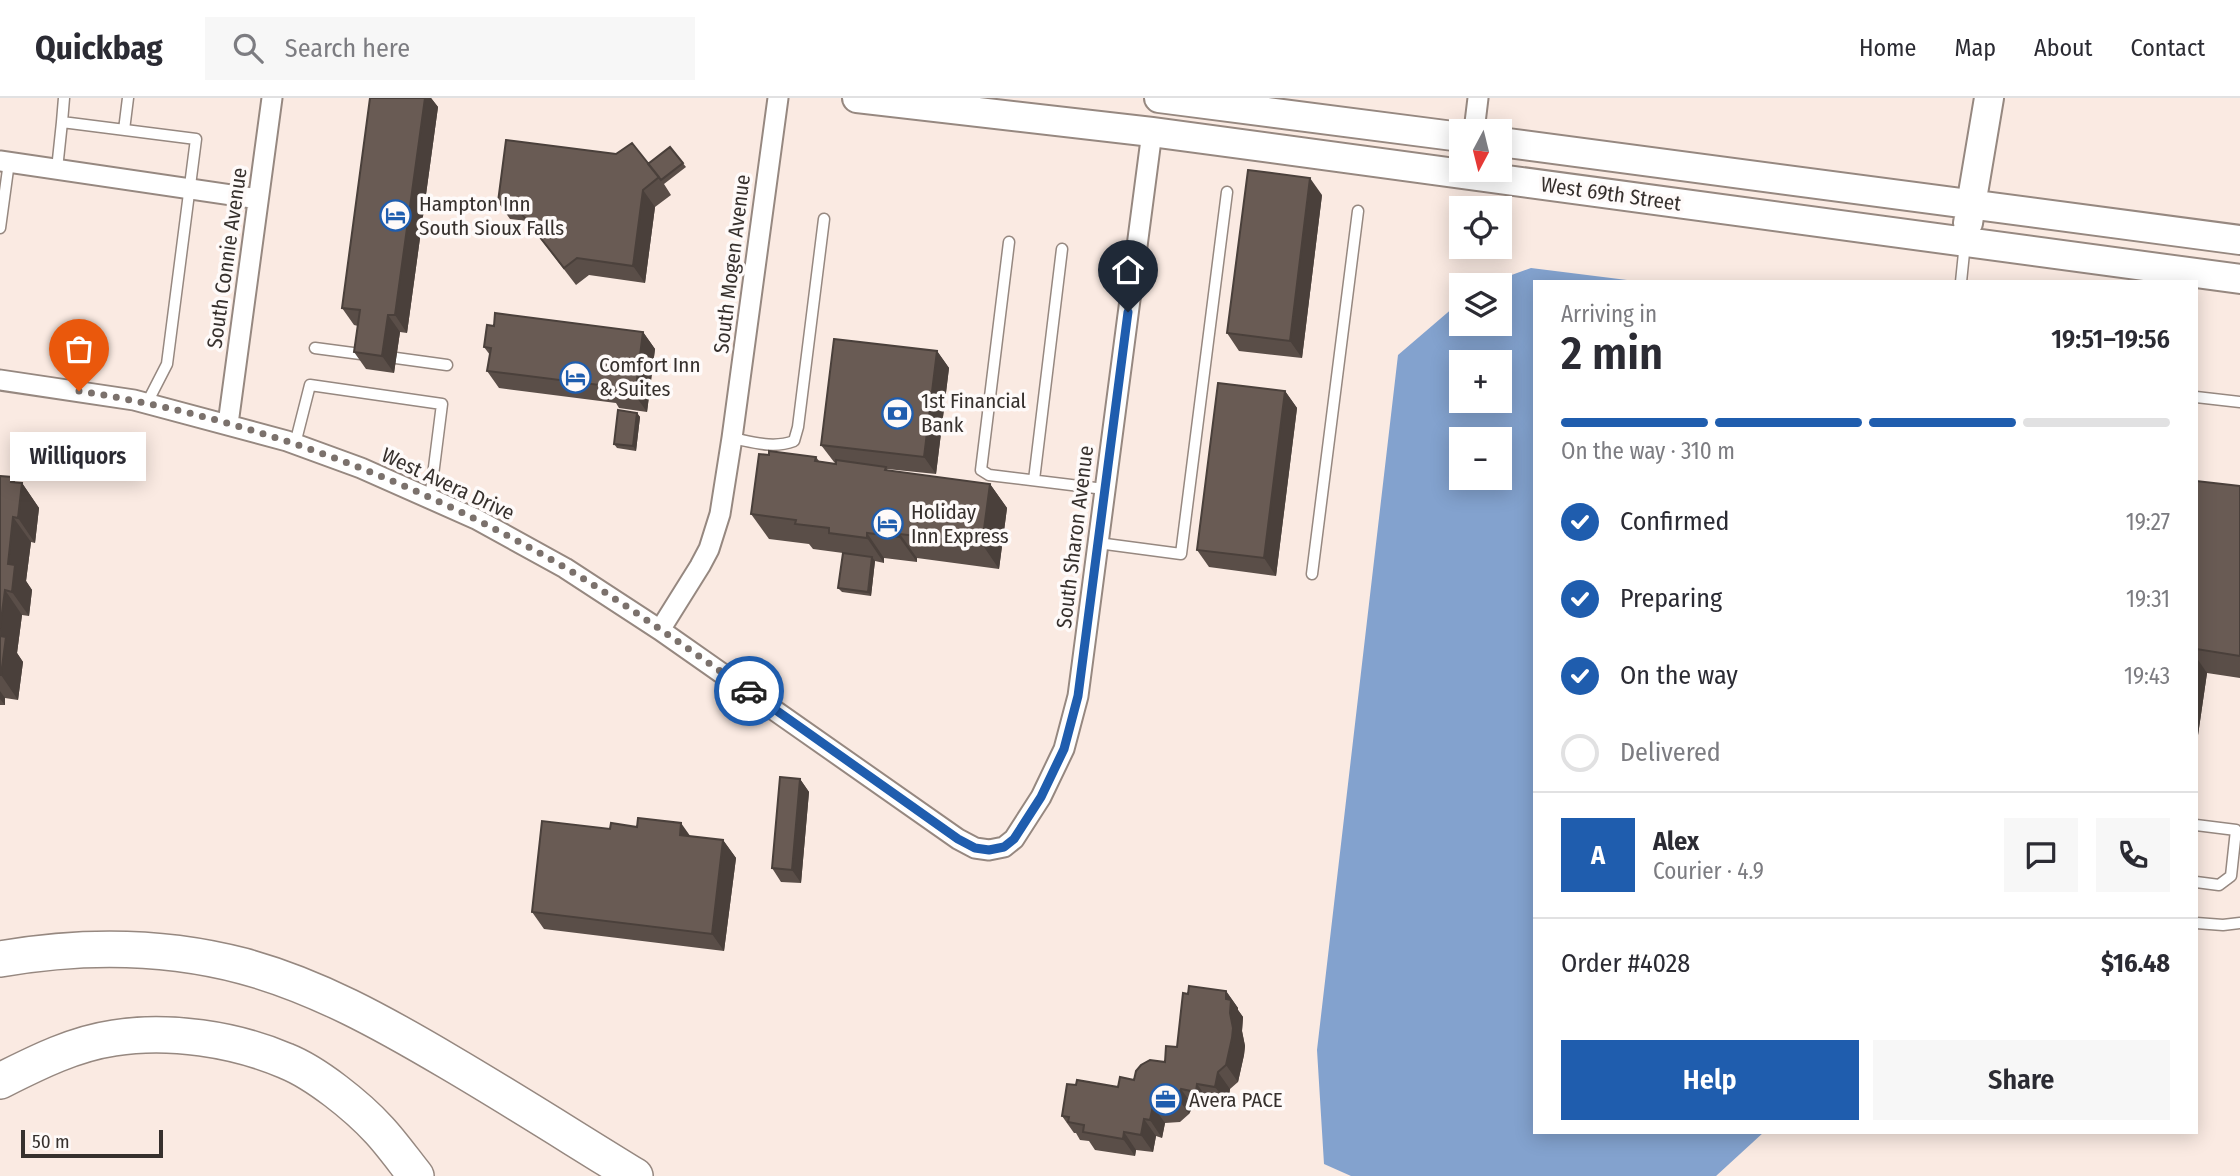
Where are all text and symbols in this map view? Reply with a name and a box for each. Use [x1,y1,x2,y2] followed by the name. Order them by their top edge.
[205,17,695,80] search box
[35,28,163,68] text: Quickbag
[229,29,267,67] icon: search
[285,33,410,64] text: Search here
[1859,34,1916,62] text: Home
[1954,34,1996,62] text: Map
[2034,34,2092,62] text: About
[2130,34,2205,62] text: Contact
[1449,119,1512,182] north arrow
[1449,119,1512,490] map controls
[201,166,253,350] street label: South Connie Avenue
[1539,171,1683,217] street label: West 69th Street
[708,173,756,355] street label: South Mogen Avenue
[419,191,564,241] place label: Hampton Inn South Sioux Falls
[1449,196,1512,259] button: locate
[379,199,413,233] hotel icon: Hampton Inn South Sioux Falls
[1098,240,1158,312] pin
[1109,251,1147,289] icon: home
[1449,273,1512,336] button: layers
[1561,300,1657,328] text: Arriving in
[49,319,109,391] pin
[2051,324,2170,355] text: 19:51–19:56
[1561,326,1663,381] text: 2 min
[60,330,98,368] icon: bag
[1449,350,1512,413] button: +
[599,352,700,402] place label: Comfort Inn & Suites
[559,360,593,394] hotel icon: Comfort Inn & Suites
[921,388,1027,438] place label: 1st Financial Bank
[881,396,915,430] bank icon: 1st Financial Bank
[1449,427,1512,490] button: −
[11,433,147,482] callout: Williquors
[1561,437,1735,465] text: On the way · 310 m
[30,442,126,470] text: Williquors
[377,442,519,526] street label: West Avera Drive
[1051,444,1099,630] street label: South Sharon Avenue
[911,499,1009,549] place label: Holiday Inn Express
[1561,503,1599,541] icon: check
[1620,506,1730,537] text: Confirmed
[871,507,905,541] hotel icon: Holiday Inn Express
[2126,508,2170,536] text: 19:27
[1561,580,1599,618] icon: check
[1620,583,1722,614] text: Preparing
[2126,585,2170,613] text: 19:31
[714,656,784,726] courier
[1561,657,1599,695] icon: check
[1620,660,1738,691] text: On the way
[2124,662,2170,690] text: 19:43
[730,672,768,710] icon: car
[1620,737,1721,768] text: Delivered
[2004,818,2078,892] button: chat
[2096,818,2170,892] button: phone
[1653,826,1699,857] text: Alex
[1591,840,1605,871] text: A
[1653,857,1764,885] text: Courier · 4.9
[1561,948,1690,979] text: Order #4028
[2101,948,2170,979] text: $16.48
[1561,1040,1859,1120] button: Help
[1873,1040,2170,1120] button: Share
[1149,1083,1183,1117] office icon: Avera PACE
[1189,1087,1283,1113] place label: Avera PACE
[21,1127,163,1159] scale bar
[32,1130,70,1153] text: 50 m

